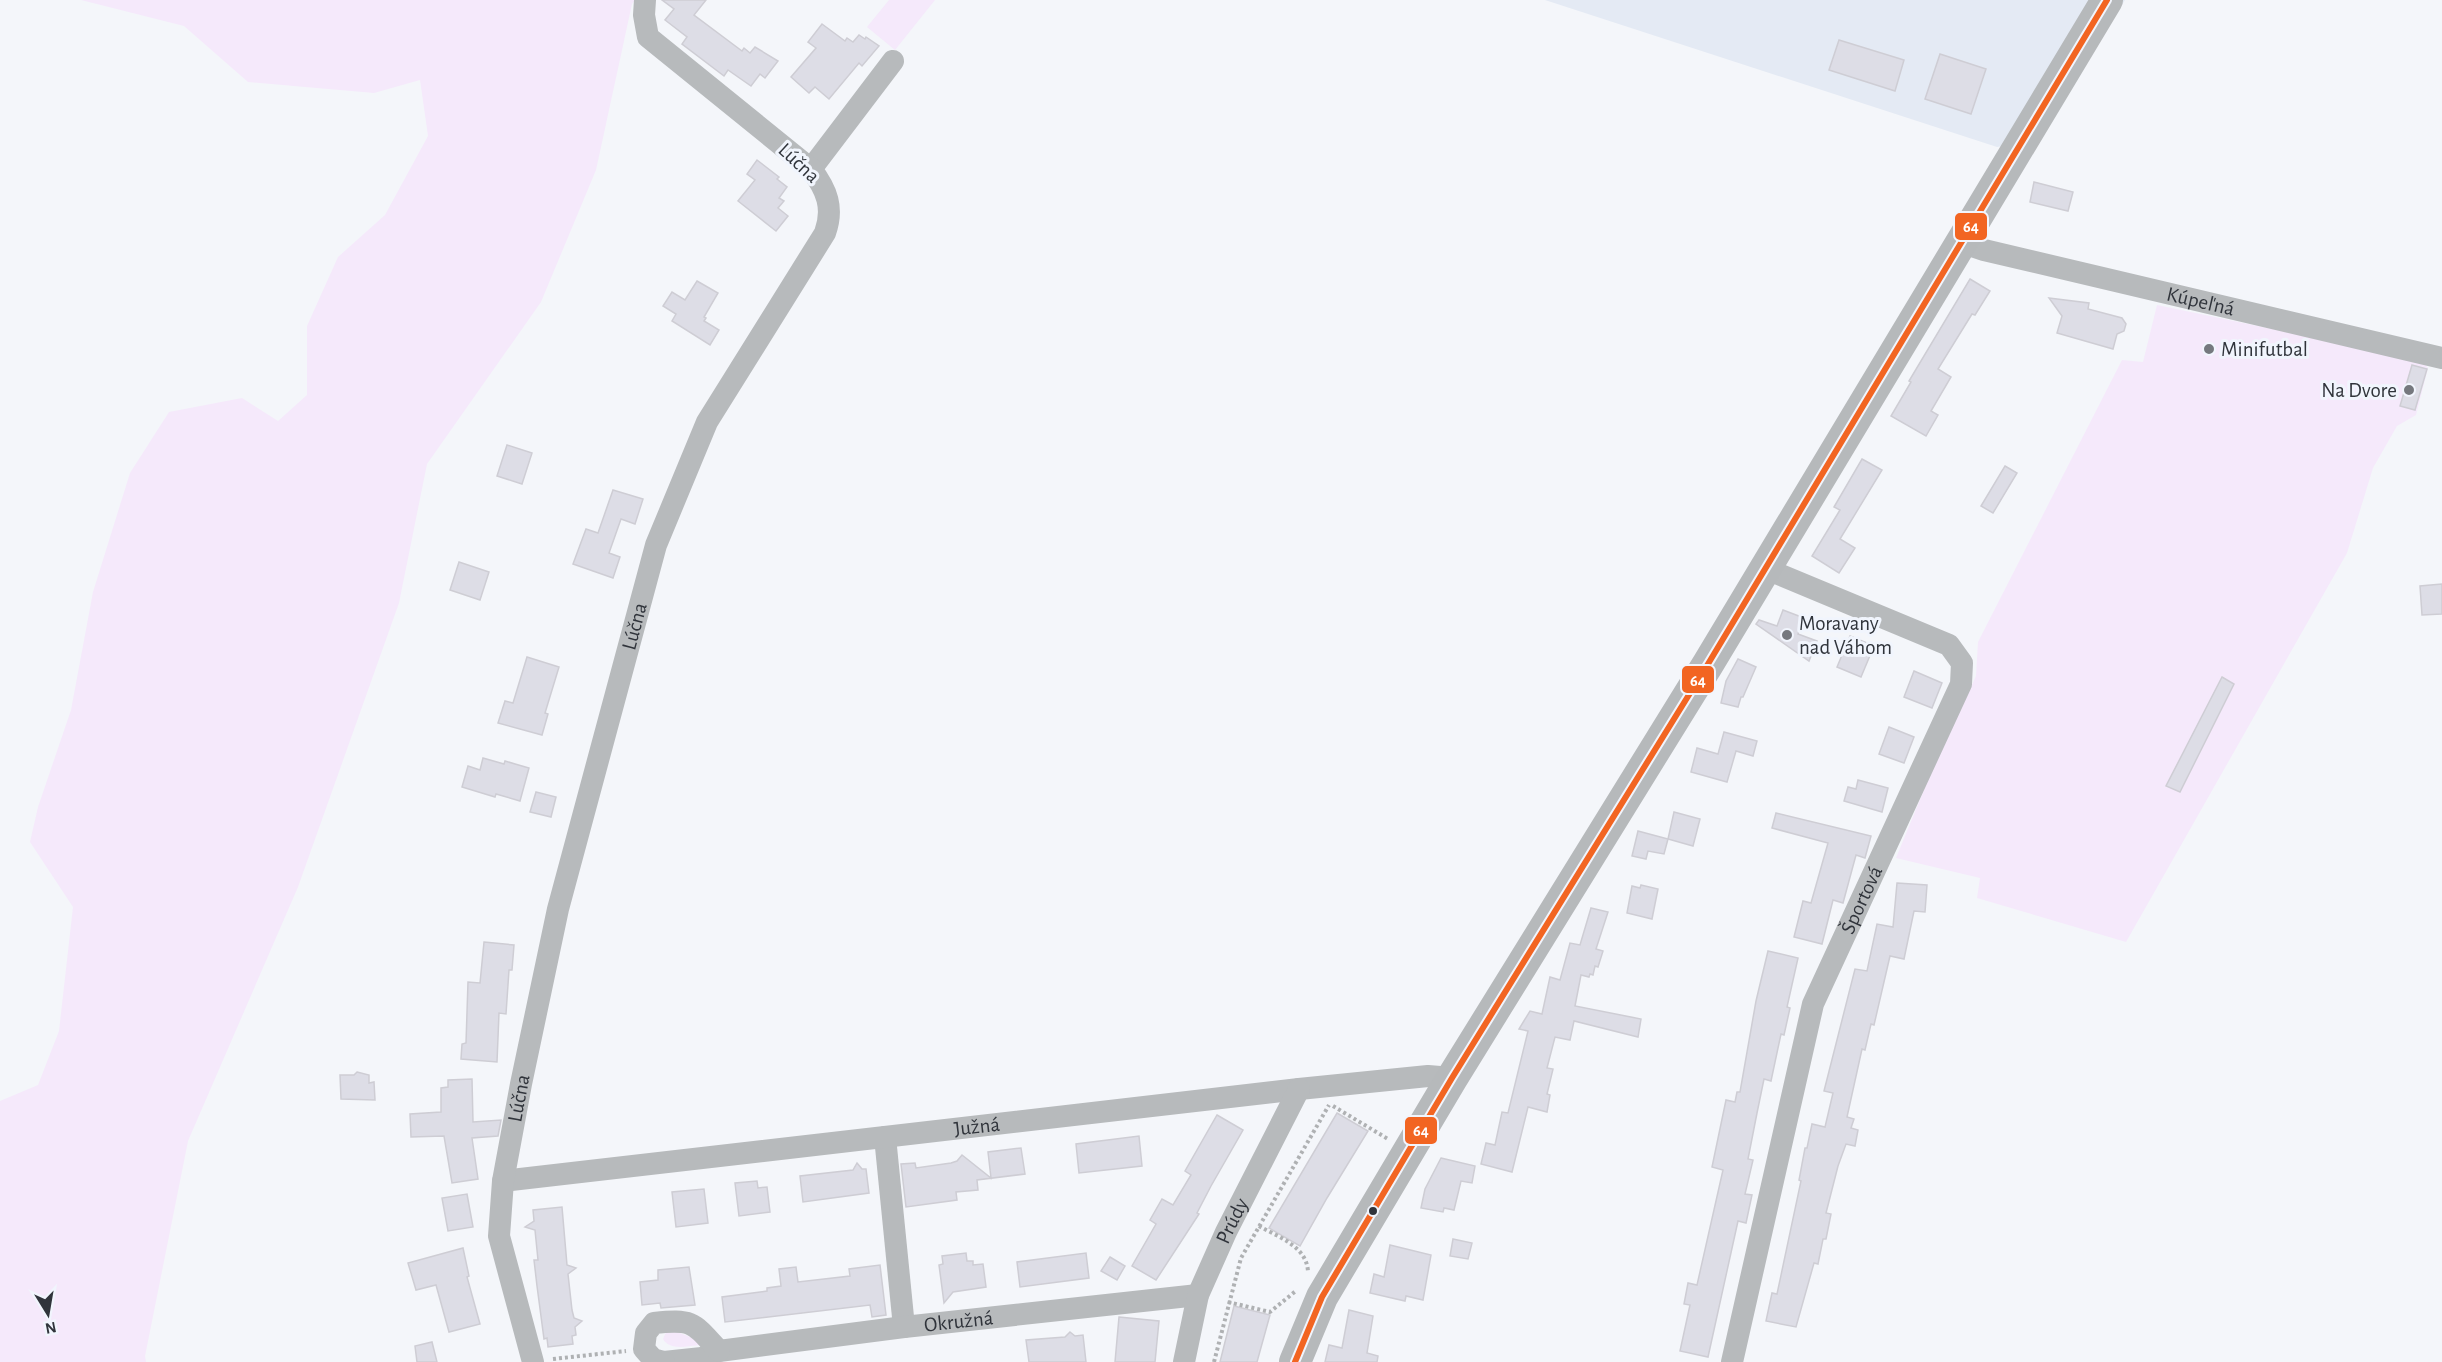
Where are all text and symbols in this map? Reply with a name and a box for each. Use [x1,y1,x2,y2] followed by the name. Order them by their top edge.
[774,139,824,187] street label: Lúčna
[1954,212,1988,241] line badge: 64
[1963,219,1979,235] text: 64
[2165,283,2237,319] street label: Kúpeľná
[2221,339,2308,360] place label: Minifutbal
[2202,342,2216,356] marker: Minifutbal
[2321,380,2397,401] place label: Na Dvore
[2402,383,2416,397] marker: Na Dvore
[618,600,651,652] street label: Lúčna
[1799,613,1892,658] place label: Moravany nad Váhom
[1780,628,1794,642] marker: Moravany nad Váhom
[1681,665,1715,694] line badge: 64
[1690,673,1706,689] text: 64
[1835,862,1886,937] street label: Športová
[504,1072,533,1124] street label: Lúčna
[953,1113,1001,1139] street label: Južná
[1404,1116,1438,1145] line badge: 64
[1413,1123,1429,1139] text: 64
[1212,1195,1252,1247] street label: Prúdy
[1367,1205,1379,1217] unlabelled marker
[18,1284,78,1344] north arrow
[923,1307,995,1335] street label: Okružná
[44,1319,58,1337] text: N

